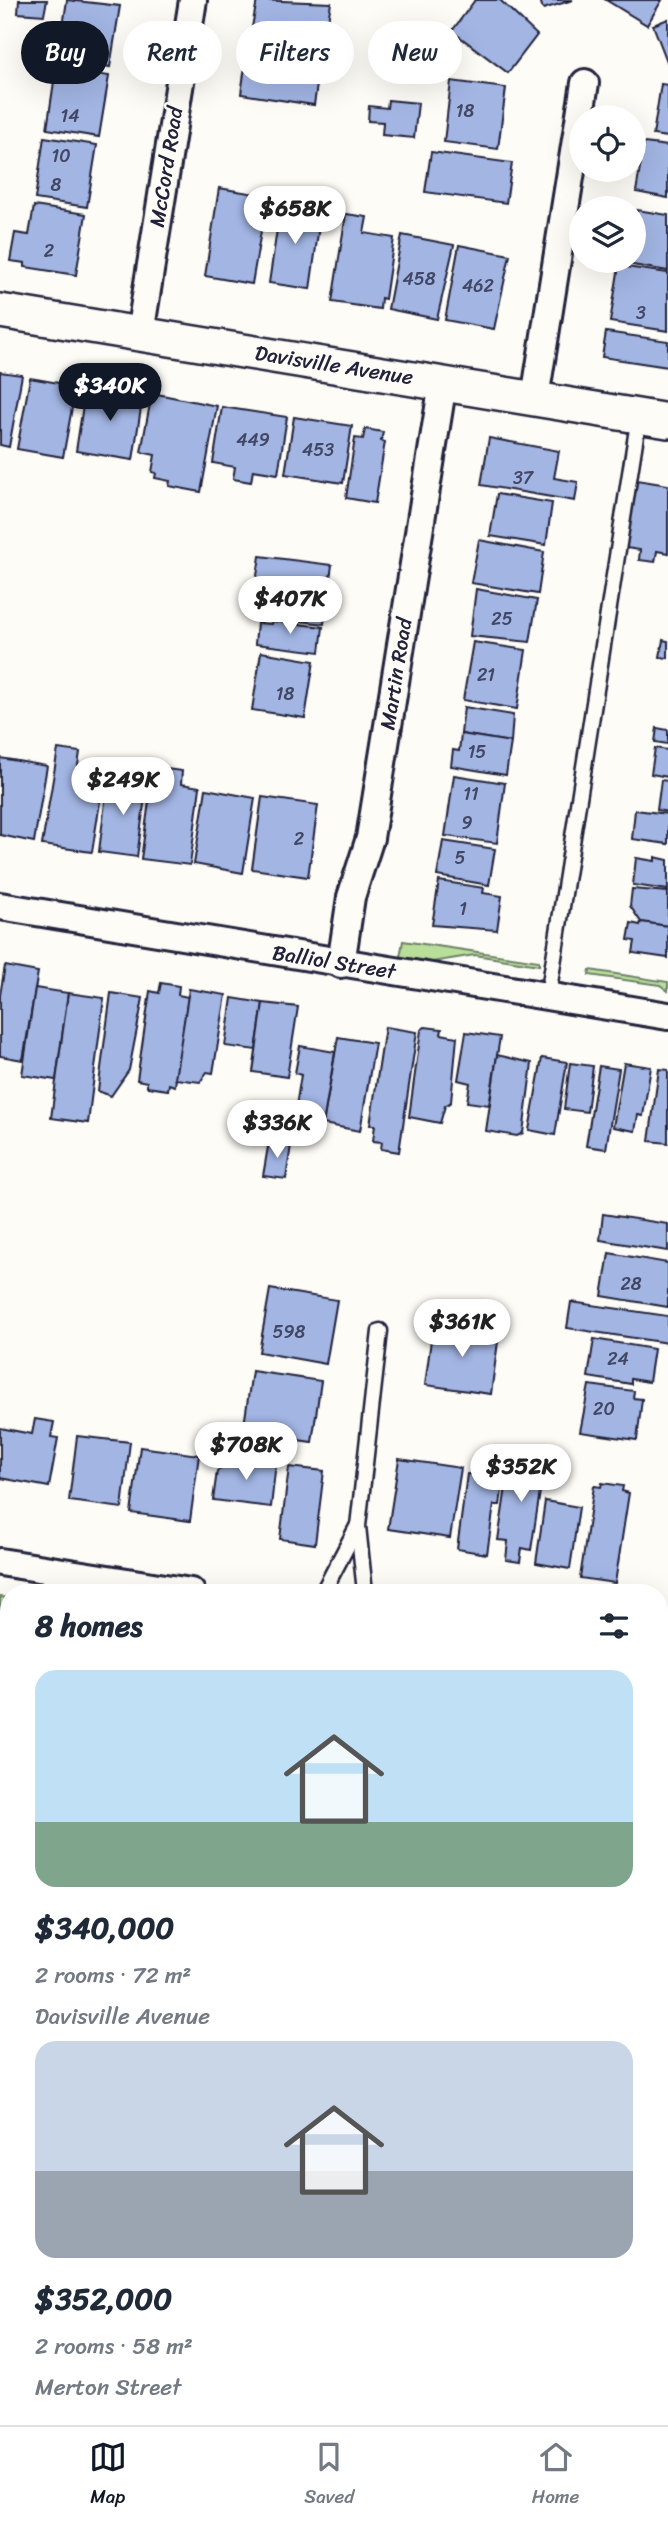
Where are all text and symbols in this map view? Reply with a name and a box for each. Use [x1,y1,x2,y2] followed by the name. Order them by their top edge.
[21,21,109,84] chip: Buy
[123,21,222,84] chip: Rent
[236,21,354,84] chip: Filters
[368,21,462,84] chip: New
[456,95,474,127] house number: 18
[61,100,79,132] house number: 14
[138,102,195,230] street label: McCord Road
[569,105,646,273] map controls
[569,105,646,182] button: locate
[51,140,71,172] house number: 10
[51,169,62,201] house number: 8
[246,187,344,246] pin: $658K
[260,188,330,229] text: $658K
[569,196,646,273] button: layers
[44,235,54,267] house number: 2
[402,263,436,295] house number: 458
[462,270,494,302] house number: 462
[636,297,646,329] house number: 3
[252,334,416,396] street label: Davisville Avenue
[61,364,159,423] pin: $340K
[74,365,146,406] text: $340K
[236,424,270,456] house number: 449
[302,434,334,466] house number: 453
[513,462,535,494] house number: 37
[241,576,339,636] pin: $407K
[254,578,326,619] text: $407K
[491,603,513,635] house number: 25
[368,613,424,733] street label: Martin Road
[477,659,495,691] house number: 21
[276,678,294,710] house number: 18
[468,736,486,768] house number: 15
[74,758,172,817] pin: $249K
[87,759,159,800] text: $249K
[463,778,479,810] house number: 11
[461,807,473,839] house number: 9
[294,823,304,855] house number: 2
[455,842,466,874] house number: 5
[459,893,467,925] house number: 1
[270,934,400,991] street label: Balliol Street
[228,1100,326,1160] pin: $336K
[243,1102,311,1143] text: $336K
[620,1268,642,1300] house number: 28
[413,1300,511,1359] pin: $361K
[429,1301,495,1342] text: $361K
[273,1316,306,1348] house number: 598
[607,1343,629,1375] house number: 24
[593,1393,615,1425] house number: 20
[197,1422,295,1482] pin: $708K
[210,1424,282,1465] text: $708K
[472,1444,570,1504] pin: $352K
[486,1446,556,1487] text: $352K
[35,1599,143,1653] text: 8 homes
[595,1607,633,1645] icon: filters
[271,1716,397,1842] icon: home
[35,1901,174,1955] text: $340,000
[35,1955,191,1996] text: 2 rooms · 72 m²
[35,1996,210,2037] text: Davisville Avenue
[271,2087,397,2213] icon: home
[35,2272,172,2326] text: $352,000
[35,2326,193,2367] text: 2 rooms · 58 m²
[35,2367,181,2408] text: Merton Street
[89,2438,127,2513] tab: Map
[304,2438,354,2513] tab: Saved
[532,2438,579,2513] tab: Home

